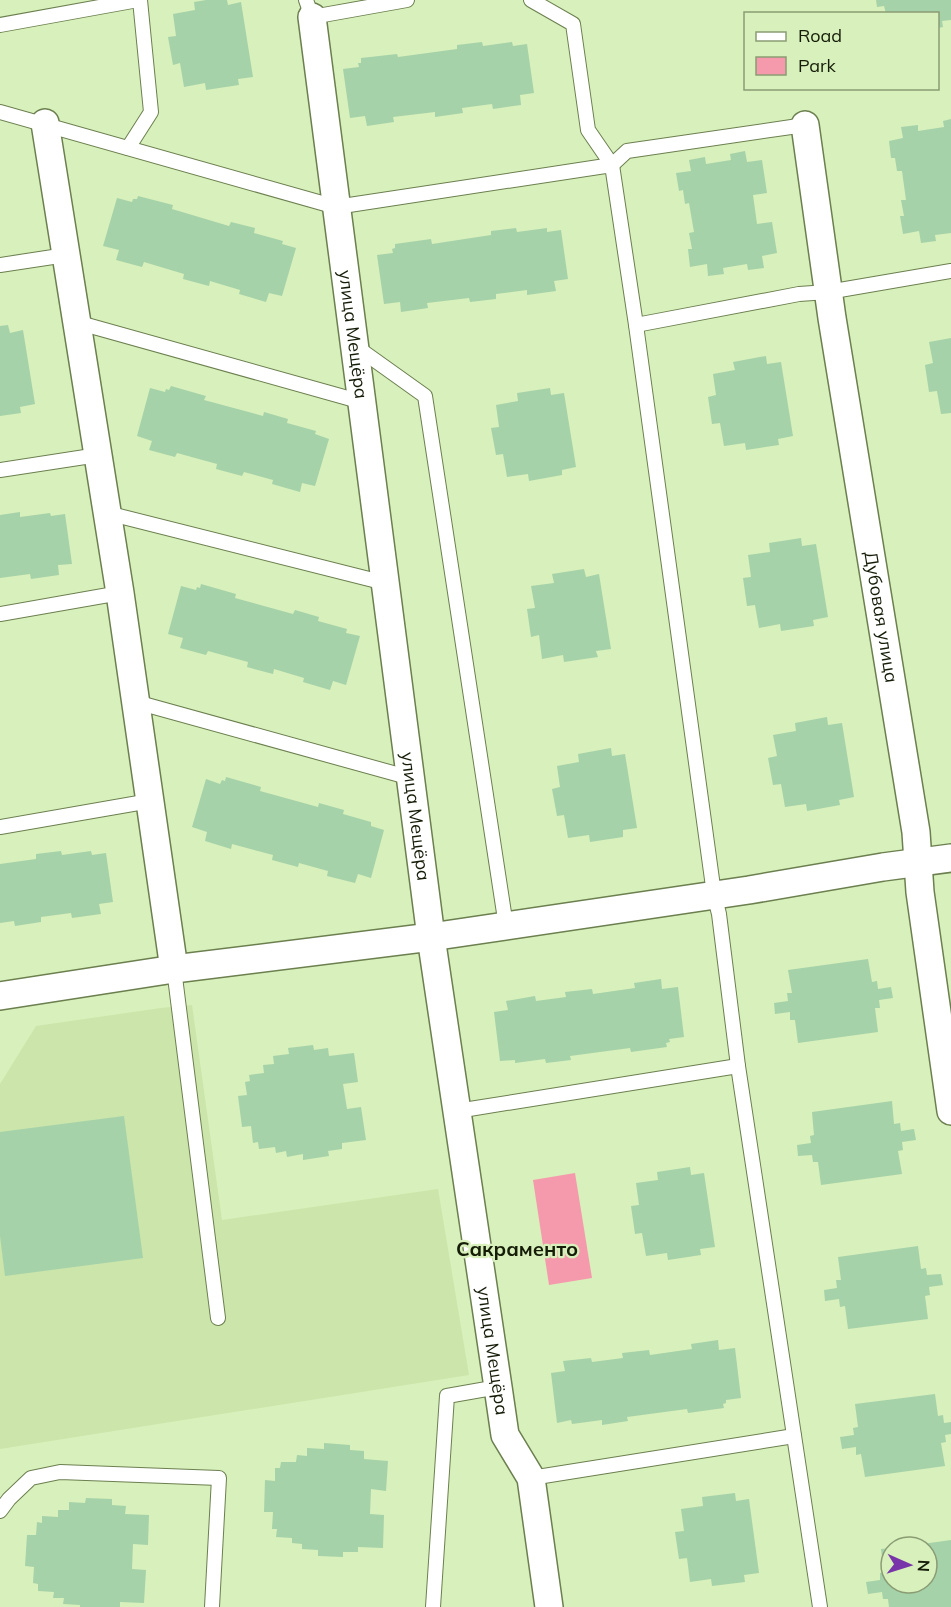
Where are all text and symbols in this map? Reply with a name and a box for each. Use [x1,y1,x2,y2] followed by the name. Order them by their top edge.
[744,12,939,90] legend
[798,24,842,47] text: Road
[798,54,837,77] text: Park
[334,268,373,400] street label: улица Мещёра
[859,550,903,685] street label: Дубовая улица
[396,750,436,882] street label: улица Мещёра
[456,1236,578,1261] district label: Сакраменто
[472,1285,514,1417] street label: улица Мещёра
[879,1535,939,1595] north arrow
[914,1559,934,1572] text: N

